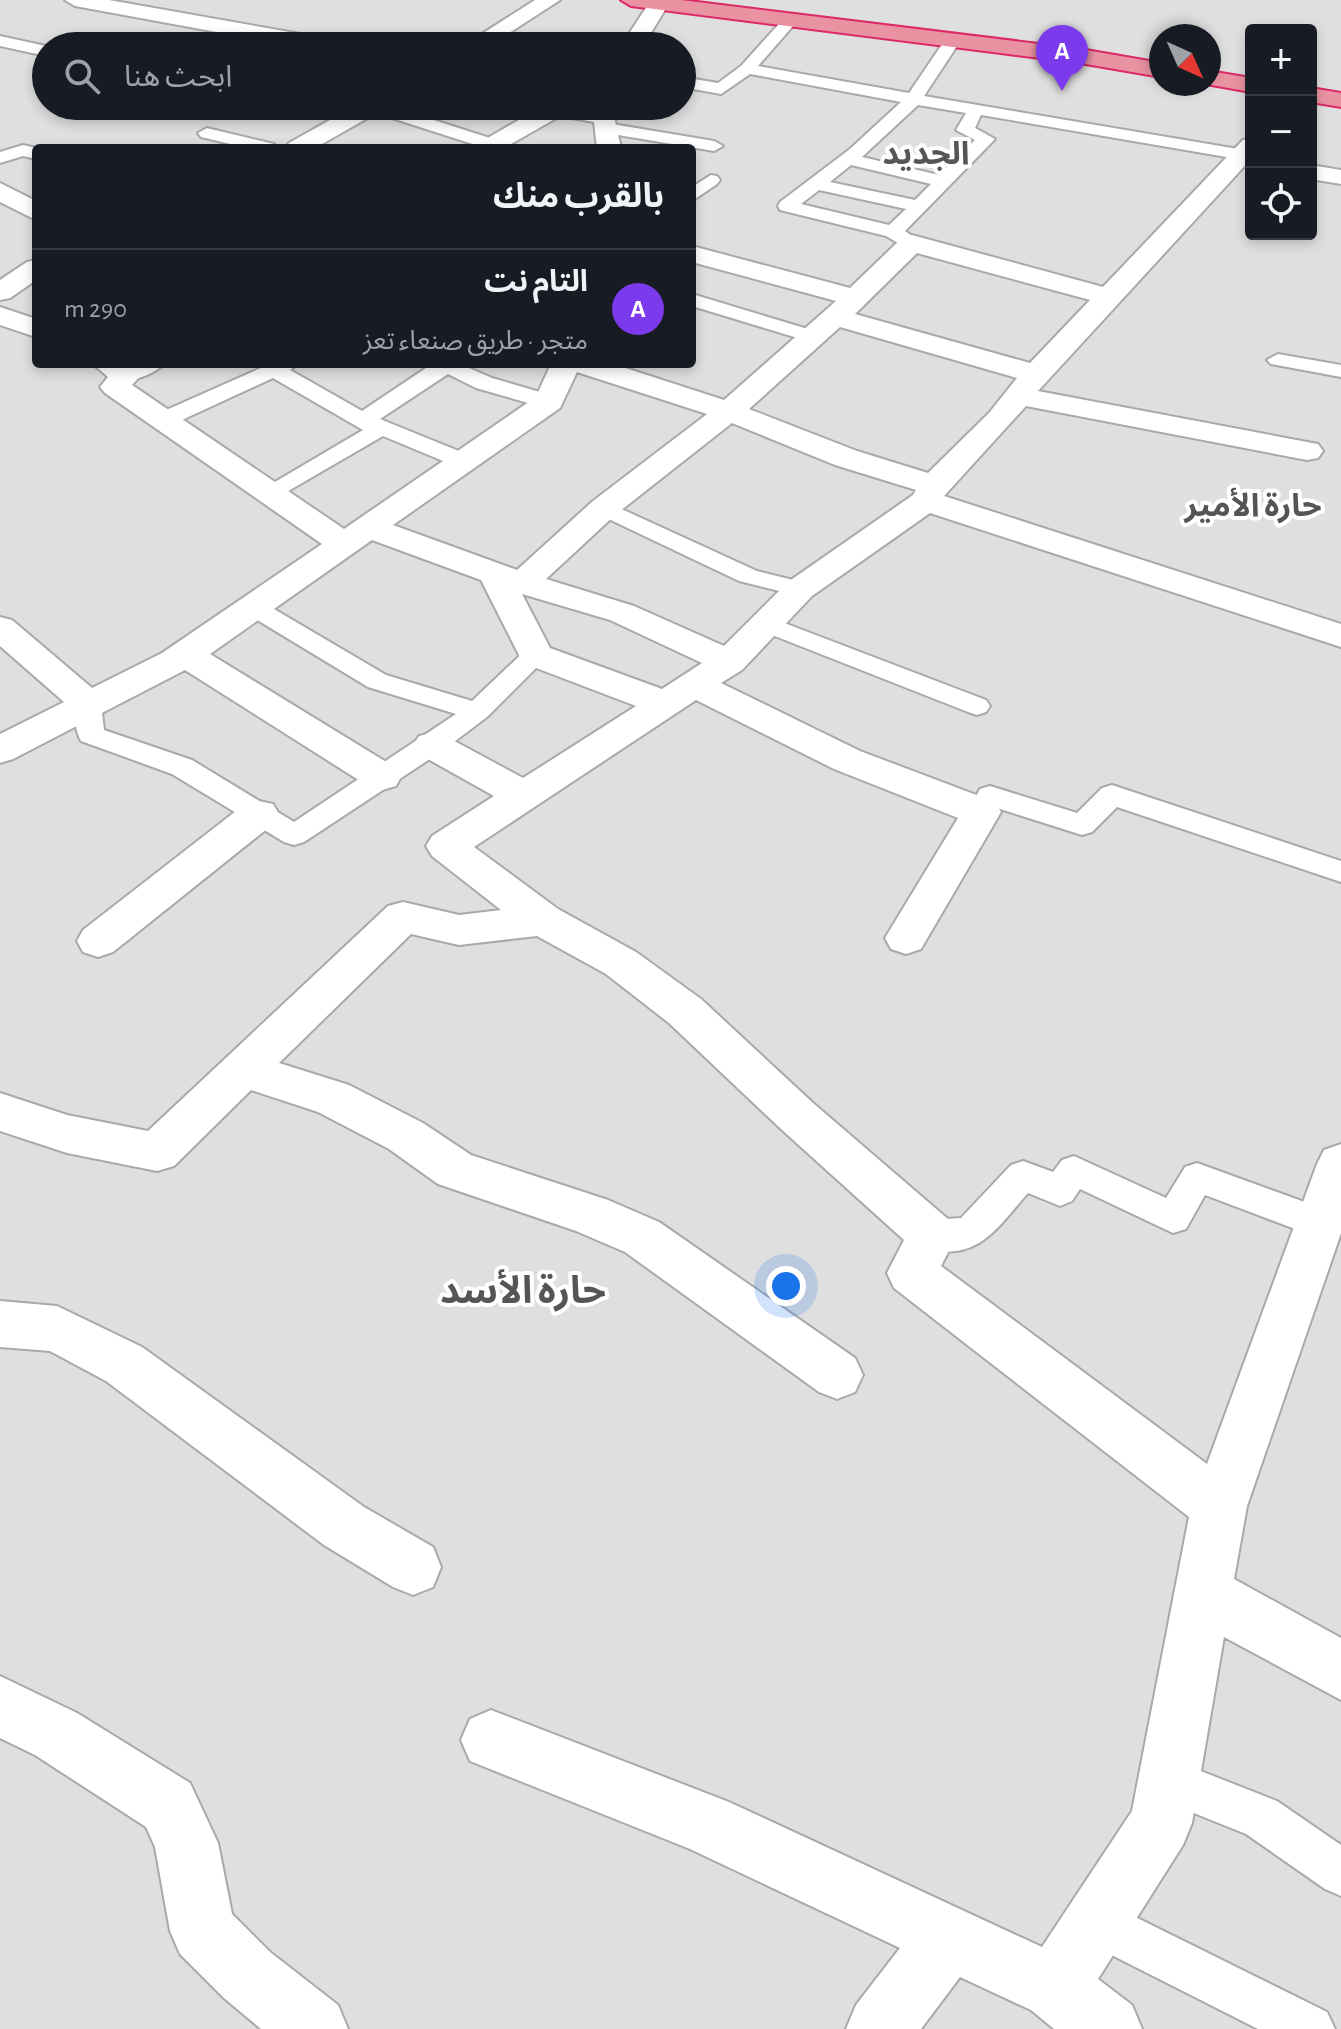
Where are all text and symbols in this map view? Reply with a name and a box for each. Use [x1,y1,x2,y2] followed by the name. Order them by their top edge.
[1149,24,1221,96] north arrow
[1245,24,1317,240] map controls
[1245,24,1317,96] button: +
[1036,25,1088,91] pin: A
[32,32,696,120] search box
[60,54,104,98] icon: search
[124,62,232,92] text: ابحث هنا
[1245,96,1317,168] button: −
[882,138,970,171] district label: الجديد
[1245,168,1317,240] button: locate
[493,180,664,214] text: بالقرب منك
[484,267,588,297] text: التام نت
[64,296,127,322] text: 290 m
[630,296,646,322] text: A
[363,328,588,354] text: متجر · طريق صنعاء تعز
[1182,487,1322,524] district label: حارة الأمير
[766,1266,806,1306] your location
[440,1269,606,1312] district label: حارة الأسد

